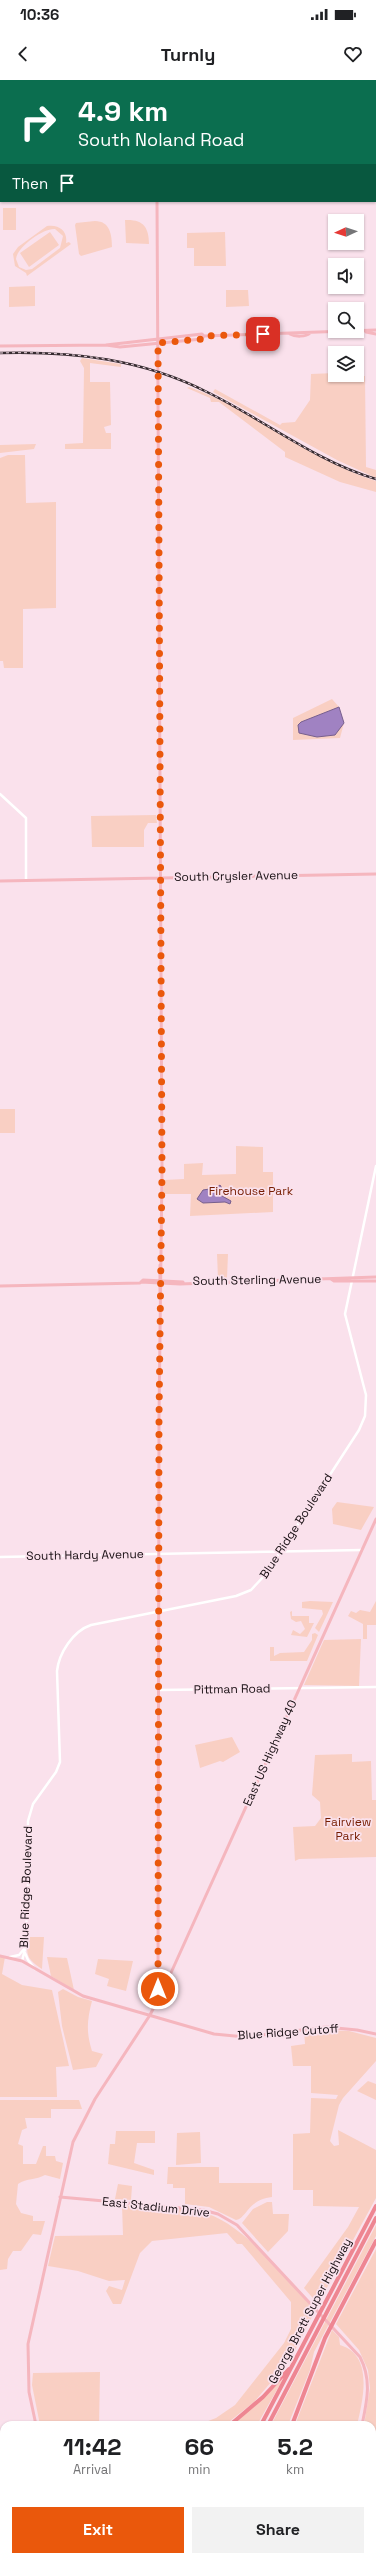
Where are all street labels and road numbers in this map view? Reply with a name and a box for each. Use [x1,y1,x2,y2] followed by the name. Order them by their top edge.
[174,867,298,885] street label: South Crysler Avenue
[193,1271,321,1289] street label: South Sterling Avenue
[256,1470,336,1582] street label: Blue Ridge Boulevard
[26,1546,144,1564] street label: South Hardy Avenue
[194,1680,270,1698] street label: Pittman Road
[239,1697,301,1809] street label: East US Highway 40
[16,1826,36,1948] street label: Blue Ridge Boulevard
[237,2020,339,2044] street label: Blue Ridge Cutoff
[101,2193,211,2221] street label: East Stadium Drive
[265,2235,355,2387] street label: George Brett Super Highway

